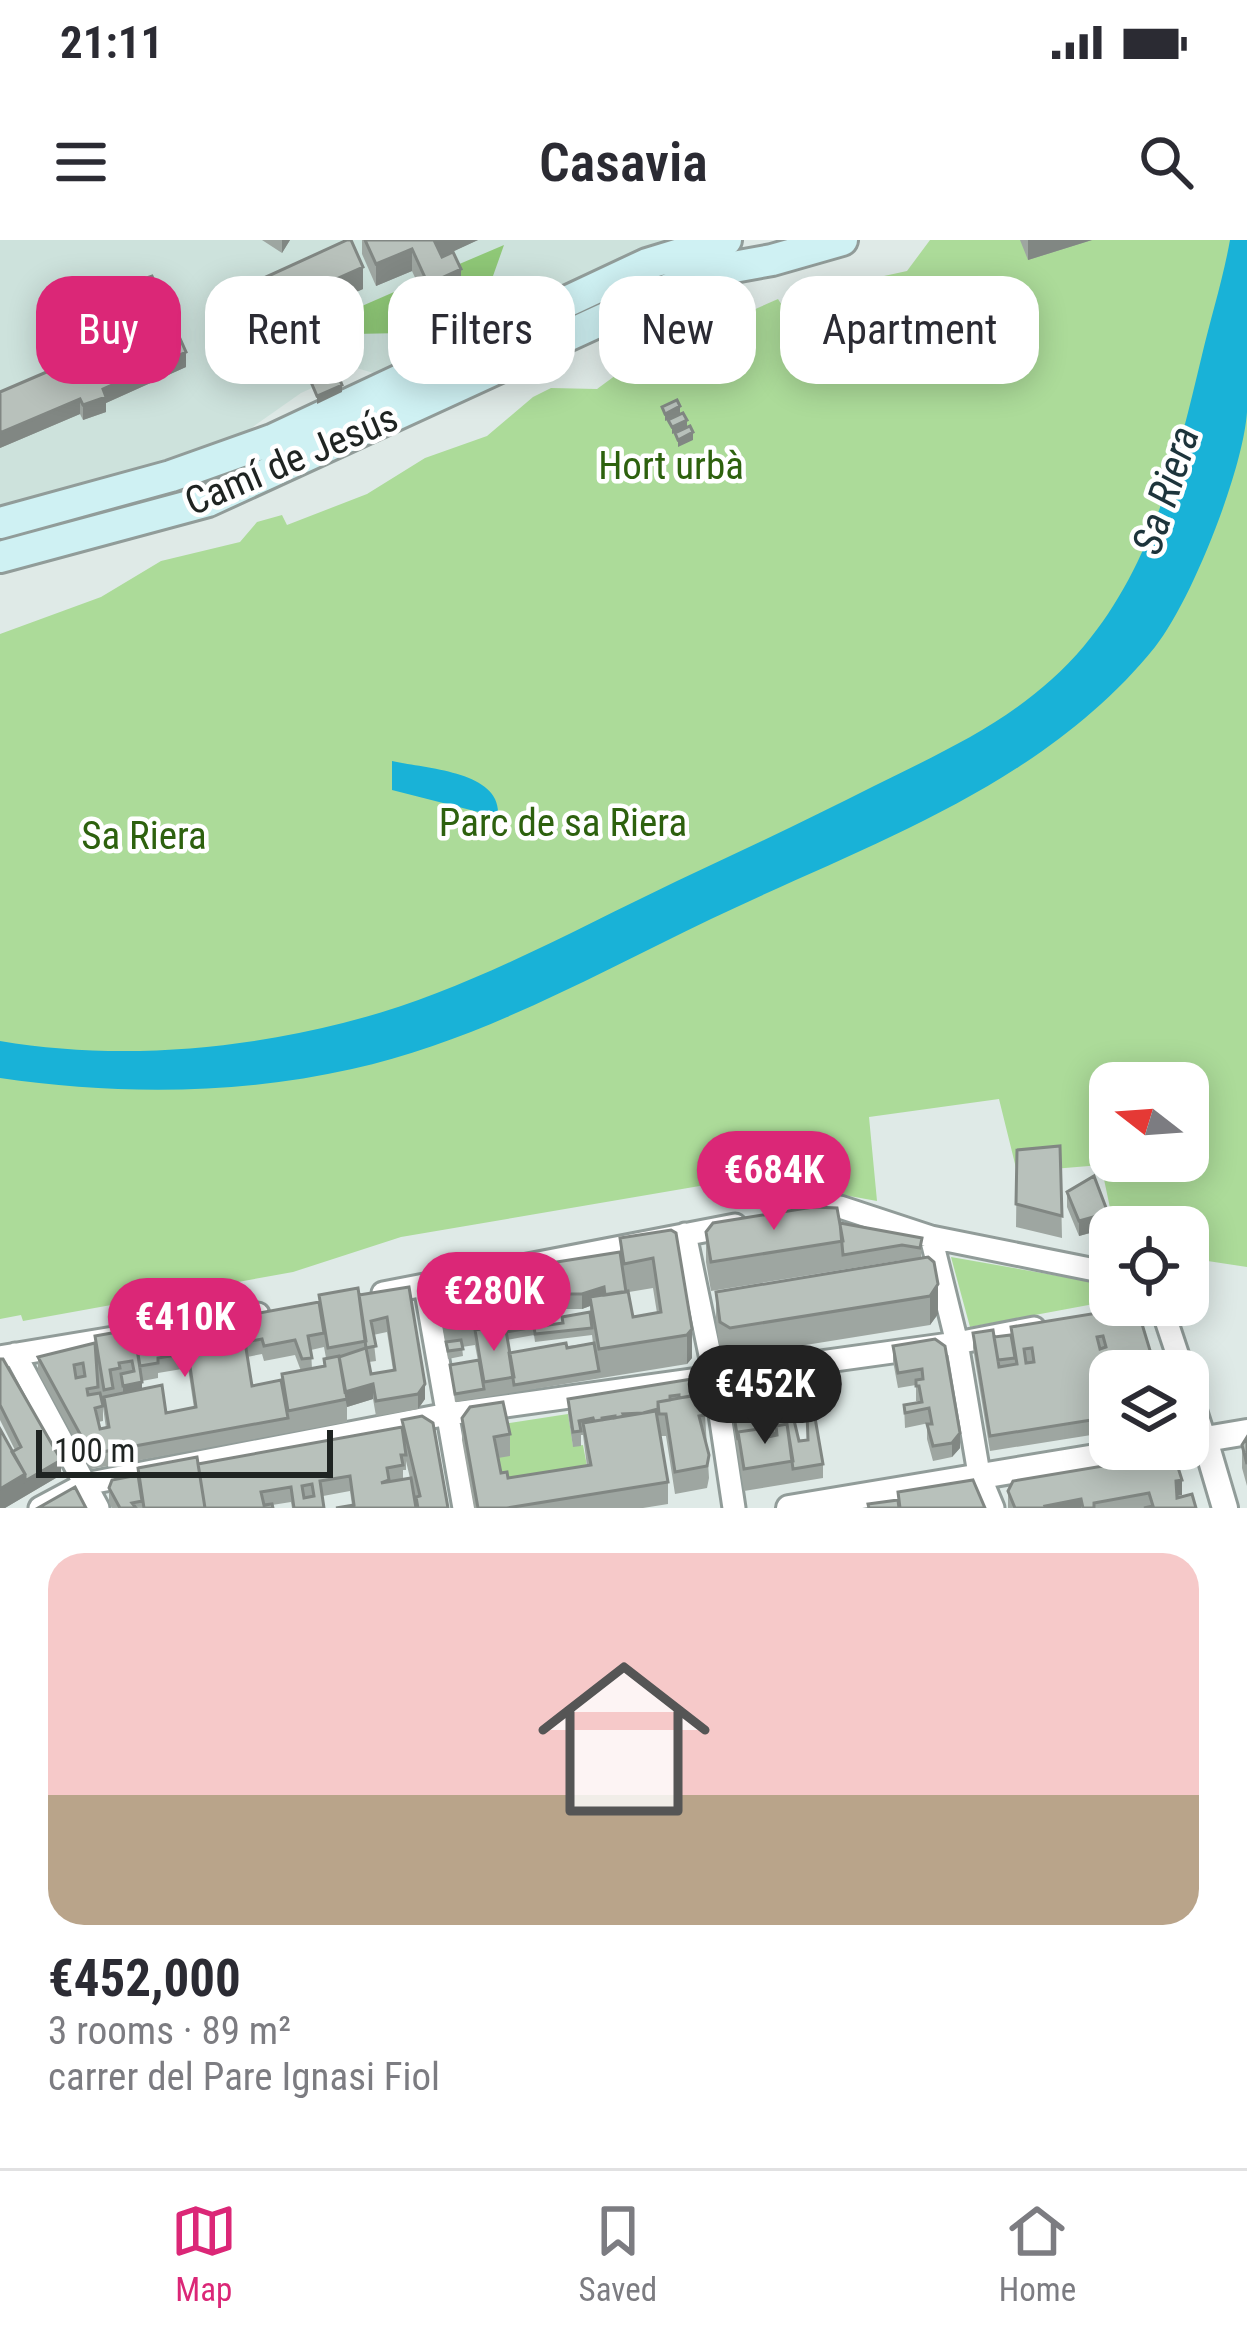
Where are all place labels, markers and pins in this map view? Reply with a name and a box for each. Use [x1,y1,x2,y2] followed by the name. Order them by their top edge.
[690,1131,858,1233] pin: €684K
[410,1252,578,1354] pin: €280K
[101,1278,269,1380] pin: €410K
[681,1345,849,1447] pin: €452K

